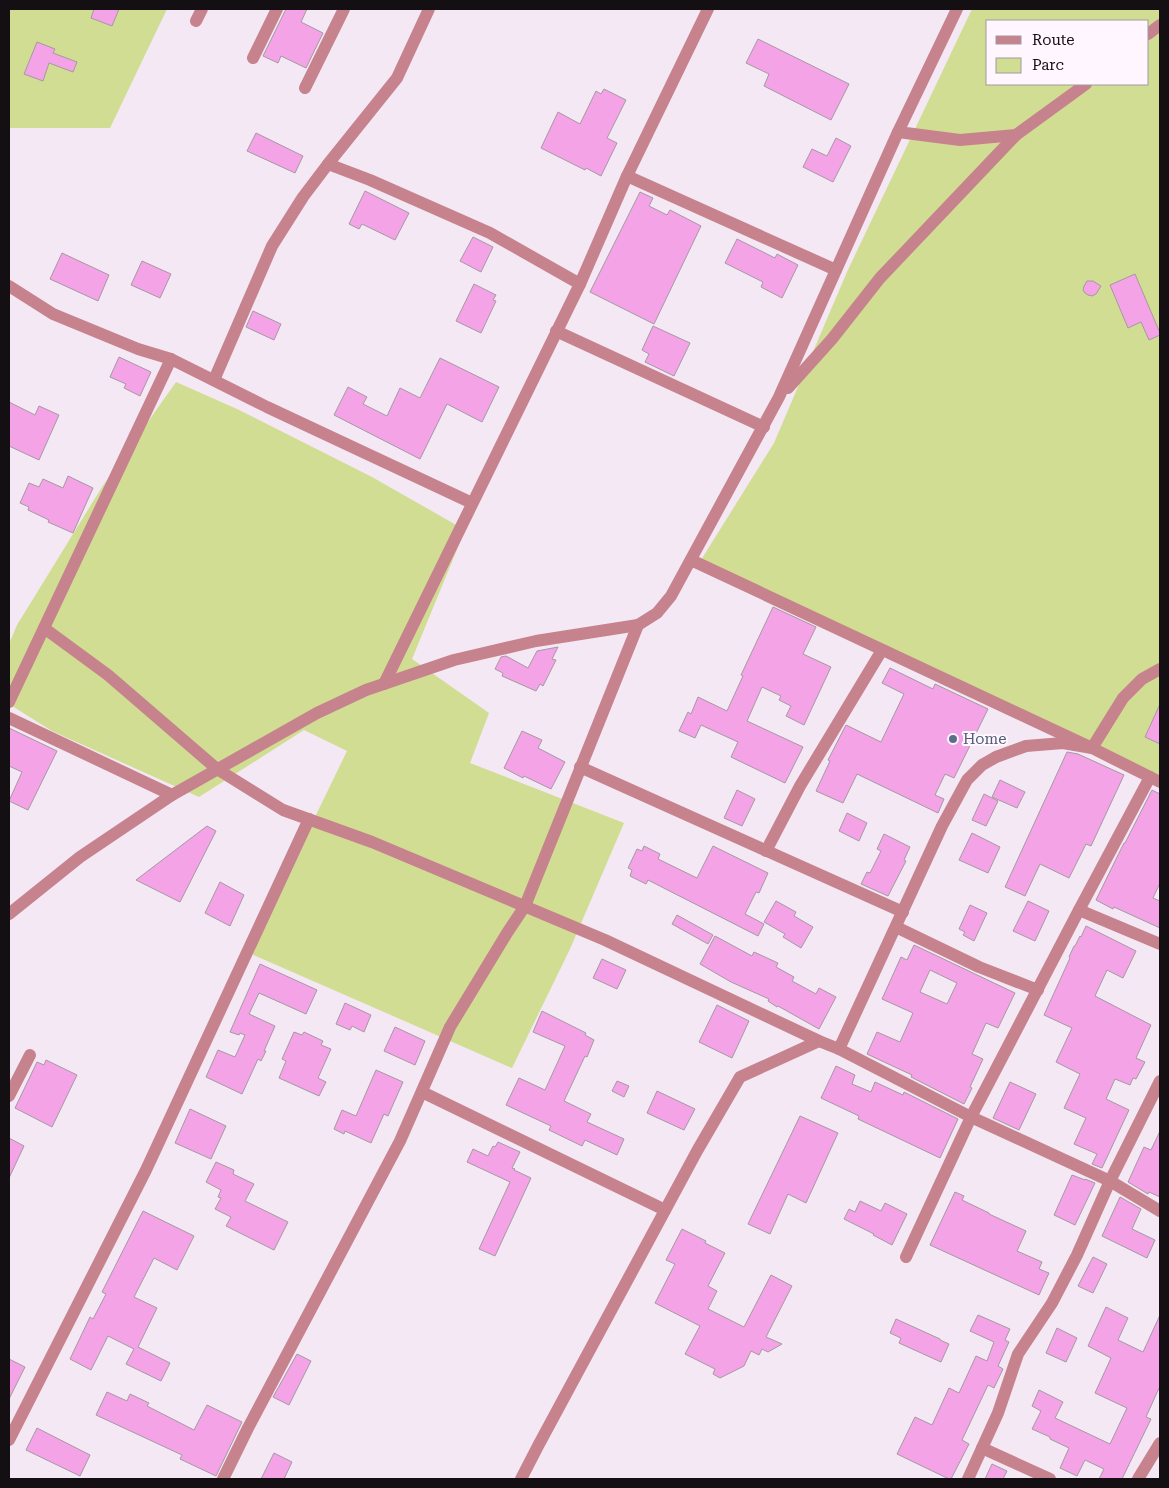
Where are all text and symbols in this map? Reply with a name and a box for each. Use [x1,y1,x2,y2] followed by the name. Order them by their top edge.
[986,20,1149,85] legend
[1032,31,1074,49] text: Route
[1032,56,1064,74] text: Parc
[963,730,1006,748] place label: Home
[947,733,959,745] marker: Home

